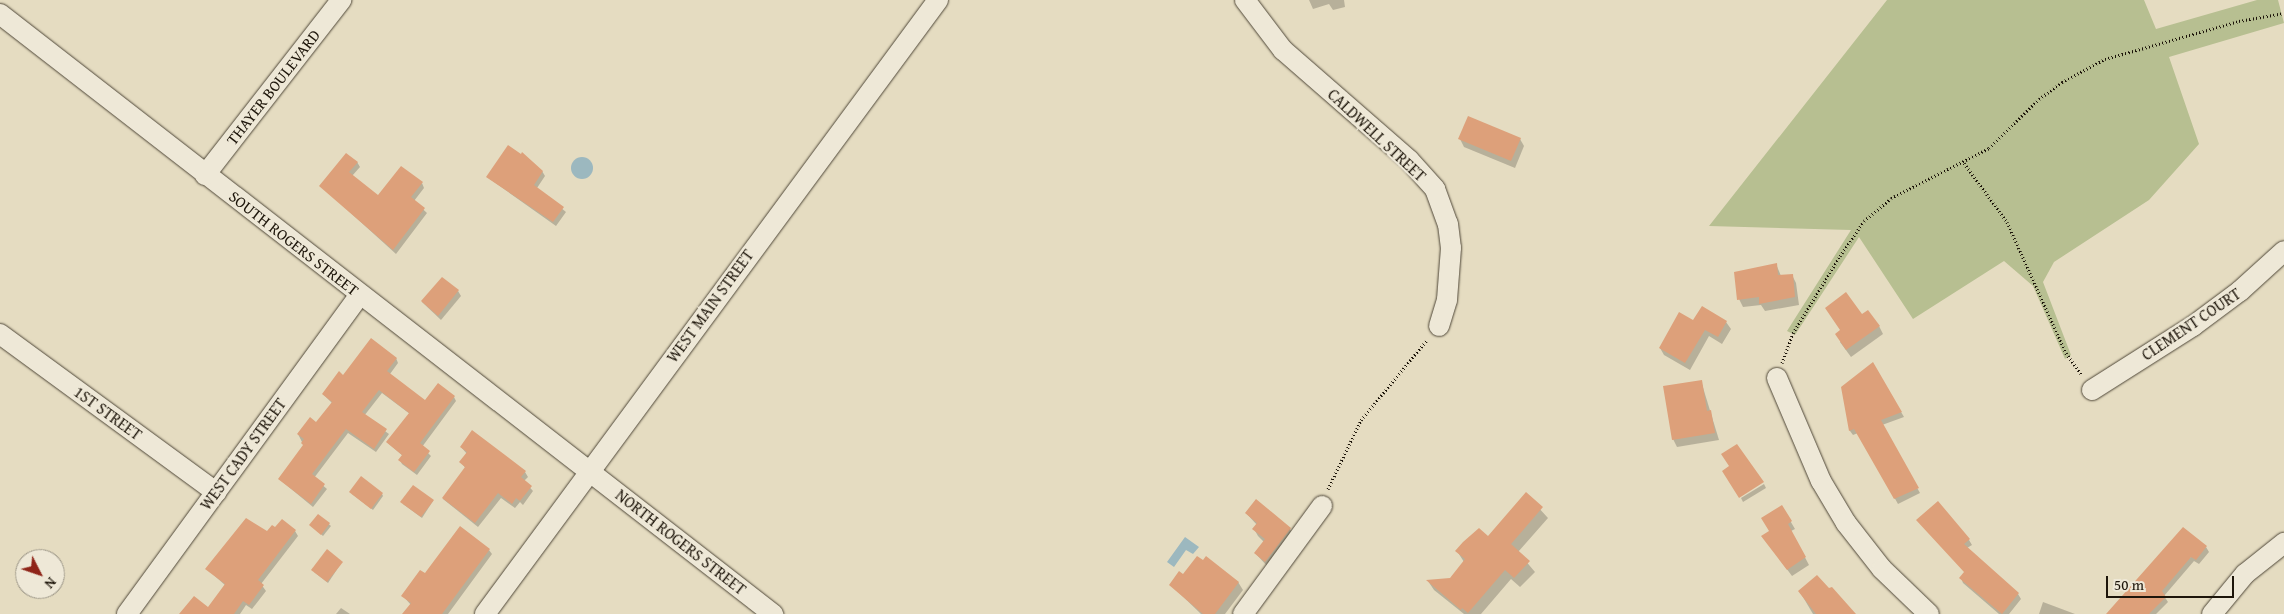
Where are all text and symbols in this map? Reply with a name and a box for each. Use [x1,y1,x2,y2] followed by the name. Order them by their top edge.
[222,26,324,148] street label: THAYER BOULEVARD
[1324,85,1430,185] street label: CALDWELL STREET
[225,186,363,300] street label: SOUTH ROGERS STREET
[663,246,757,366] street label: WEST MAIN STREET
[2138,284,2244,364] street label: CLEMENT COURT
[70,382,146,444] street label: 1ST STREET
[196,394,290,514] street label: WEST CADY STREET
[612,485,750,599] street label: NORTH ROGERS STREET
[15,549,65,599] north arrow
[2109,566,2236,598] scale bar
[40,573,61,593] text: N
[2114,574,2144,595] text: 50 m

